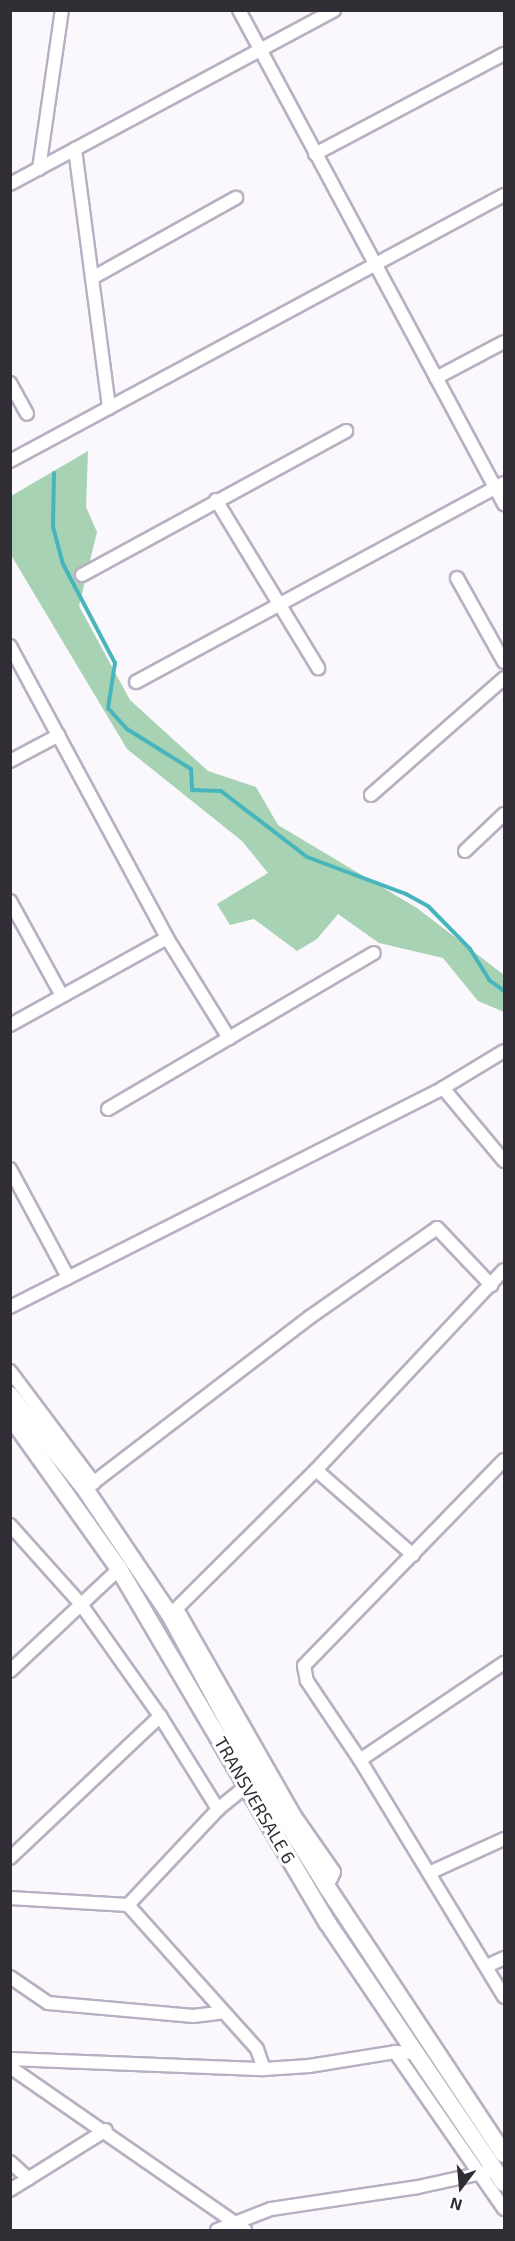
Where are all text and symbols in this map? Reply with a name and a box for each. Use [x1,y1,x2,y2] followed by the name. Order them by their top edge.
[210,1733,300,1867] street label: TRANSVERSALE 6
[431,2157,491,2217] north arrow
[448,2194,464,2216] text: N

